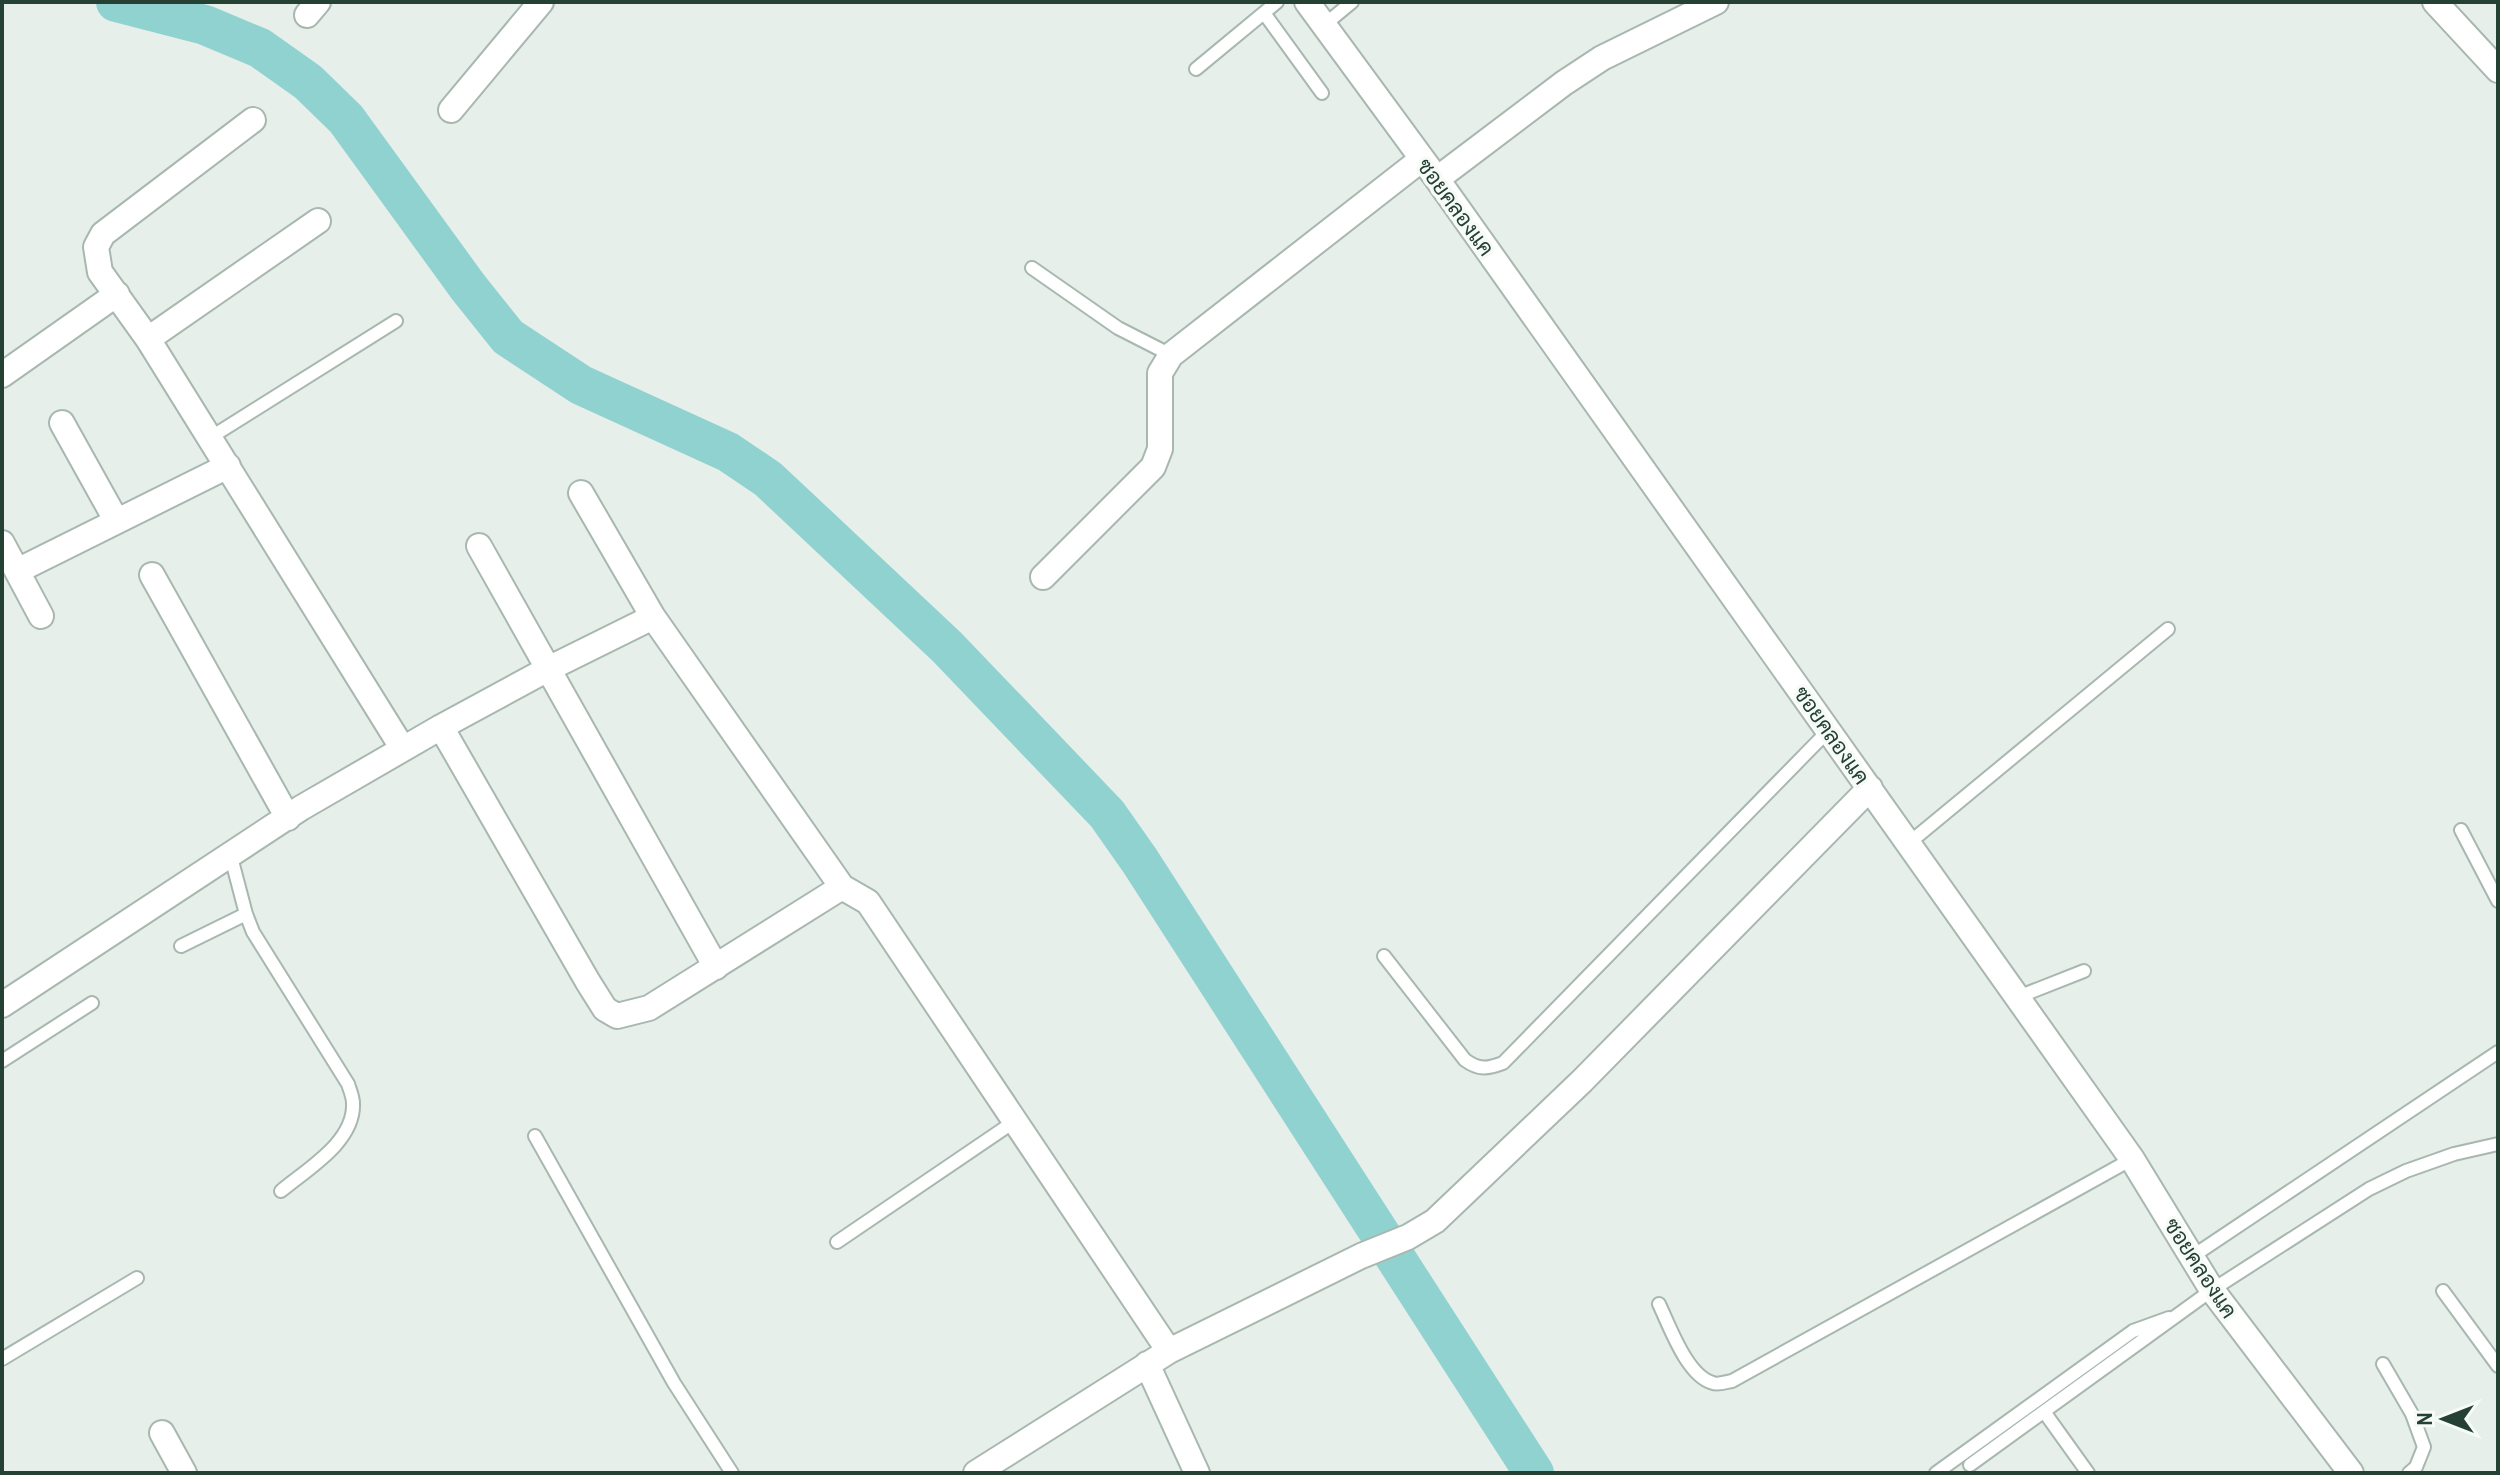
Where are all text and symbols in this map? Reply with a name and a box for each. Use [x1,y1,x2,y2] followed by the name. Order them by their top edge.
[1410,152,1502,262] street label: ซอยคลองแค
[1787,680,1877,790] street label: ซอยคลองแค
[2157,1212,2245,1324] street label: ซอยคลองแค
[2404,1379,2484,1459] north arrow
[2409,1412,2439,1426] text: N

